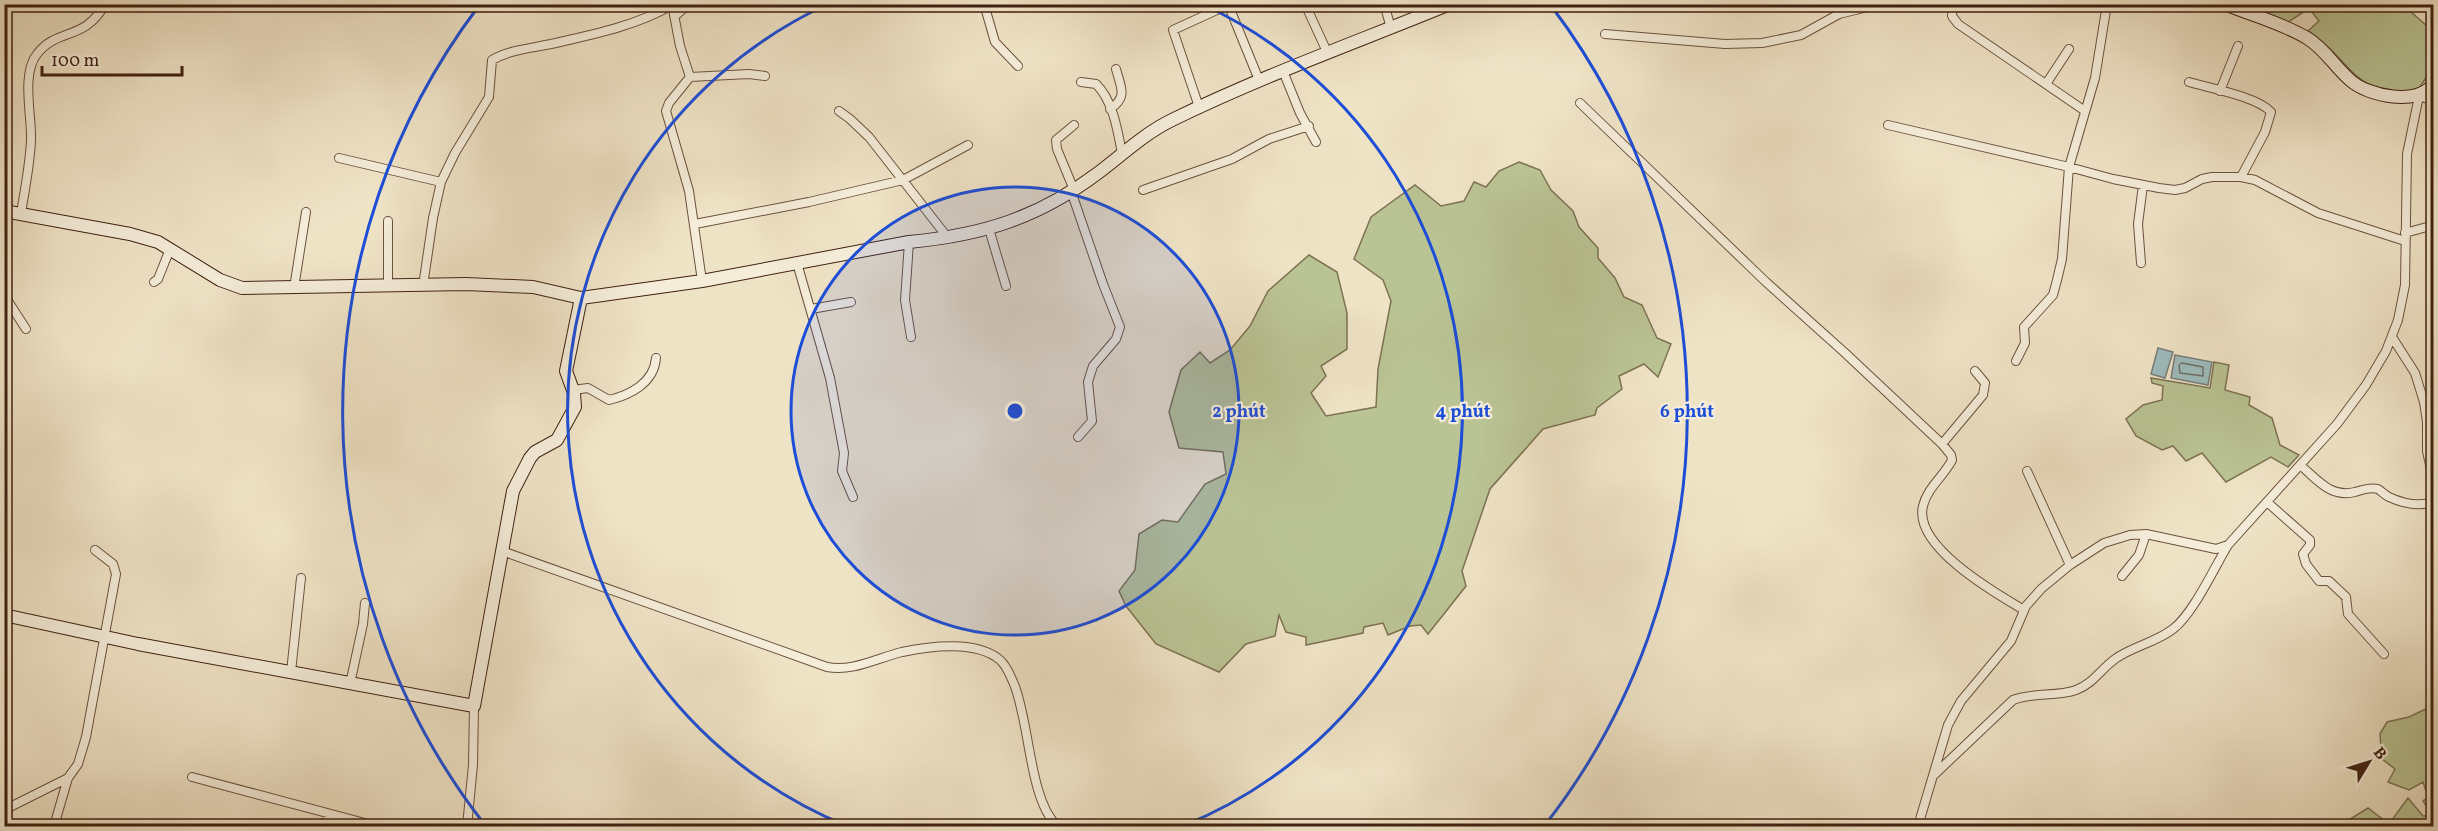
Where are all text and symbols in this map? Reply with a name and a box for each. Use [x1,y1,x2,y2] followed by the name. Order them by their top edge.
[42,39,182,77] scale bar
[51,49,100,74] text: 100 m
[1212,400,1266,425] text: 2 phút
[1436,400,1491,425] text: 4 phút
[1660,400,1714,425] text: 6 phút
[1005,401,1025,421] centre of rings
[2339,732,2399,792] north arrow
[2367,743,2391,765] text: B

